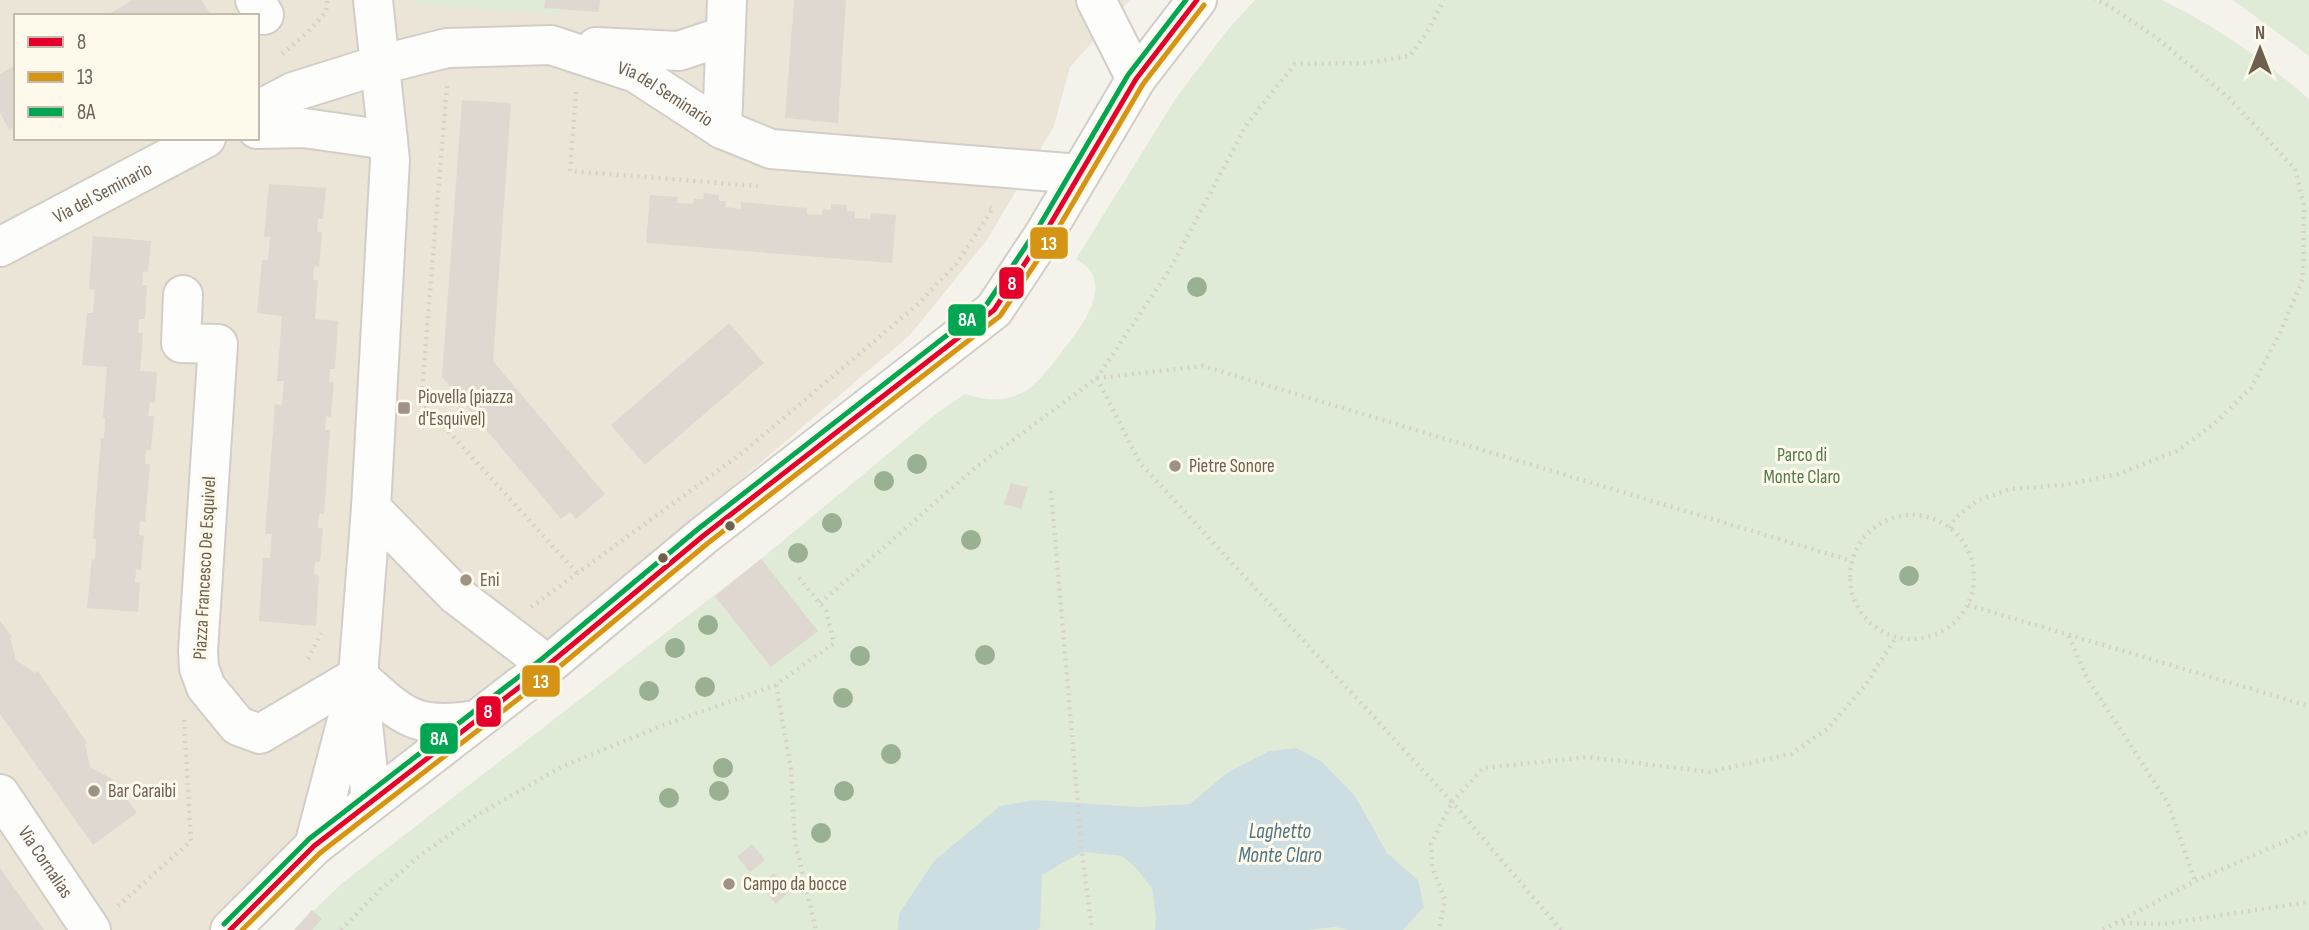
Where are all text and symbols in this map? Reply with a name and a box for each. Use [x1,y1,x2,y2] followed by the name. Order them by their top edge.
[14,14,259,140] legend
[2225,14,2295,84] north arrow
[2255,22,2265,45] text: N
[77,30,86,55] text: 8
[615,56,718,132] street label: Via del Seminario
[77,65,93,90] text: 13
[77,100,96,125] text: 8A
[49,157,156,228] street label: Via del Seminario
[1029,226,1069,260] line badge: 13
[1041,233,1057,256] text: 13
[998,266,1025,300] line badge: 8
[1008,273,1017,296] text: 8
[947,303,987,337] line badge: 8A
[958,309,977,332] text: 8A
[418,386,513,431] place label: Piovella (piazza d'Esquivel)
[396,400,412,416] marker: Piovella (piazza d'Esquivel)
[1764,444,1840,489] park label: Parco di Monte Claro
[1189,455,1275,478] place label: Pietre Sonore
[1167,458,1183,474] marker: Pietre Sonore
[189,476,221,660] street label: Piazza Francesco De Esquivel
[723,519,737,533] unlabelled marker
[656,551,670,565] unlabelled marker
[480,569,500,592] place label: Eni
[458,572,474,588] marker: Eni
[521,664,561,698] line badge: 13
[533,671,549,694] text: 13
[475,695,502,728] line badge: 8
[484,701,493,724] text: 8
[419,722,459,755] line badge: 8A
[430,728,449,751] text: 8A
[108,780,176,803] place label: Bar Caraibi
[86,783,102,799] marker: Bar Caraibi
[1238,819,1322,868] water label: Laghetto Monte Claro
[13,822,78,903] street label: Via Cornalias
[743,873,847,896] place label: Campo da bocce
[721,876,737,892] marker: Campo da bocce

